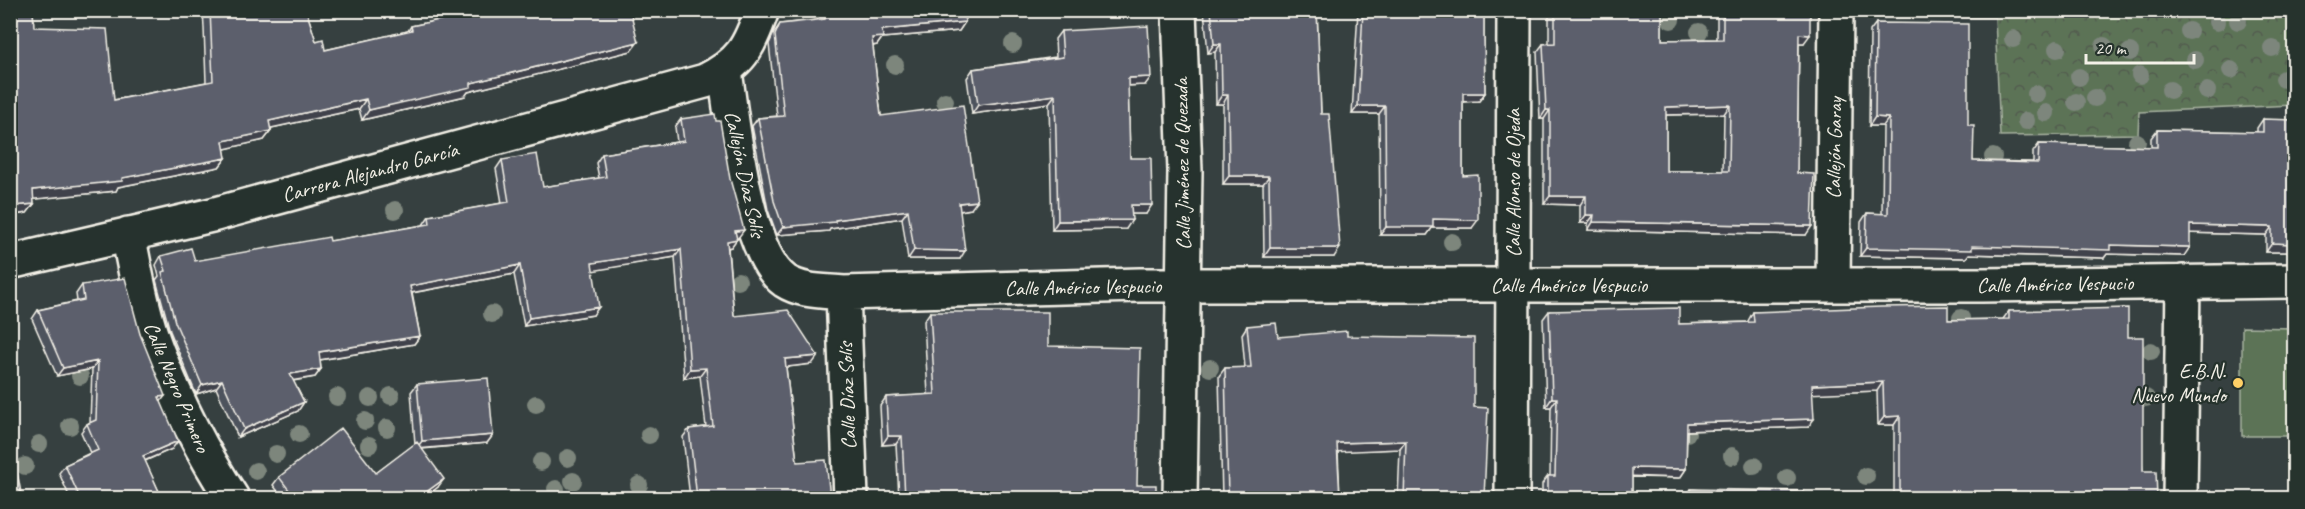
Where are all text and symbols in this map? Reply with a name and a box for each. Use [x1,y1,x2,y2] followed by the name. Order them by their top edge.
[2086,27,2194,65] scale bar
[2095,37,2128,59] text: 20 m
[1167,75,1197,250] street label: Calle Jiménez de Quezada
[1820,95,1848,199] street label: Callejón Garay
[1500,107,1526,257] street label: Calle Alonso de Ojeda
[719,108,771,241] street label: Callejón Díaz Solís
[279,136,463,208] street label: Carrera Alejandro García
[1977,270,2135,298] street label: Calle Américo Vespucio
[1491,272,1649,298] street label: Calle Américo Vespucio
[1005,273,1163,301] street label: Calle Américo Vespucio
[138,318,217,458] street label: Calle Negro Primero
[832,340,862,450] street label: Calle Díaz Solís
[2131,358,2229,408] place label: E.B.N. Nuevo Mundo
[2231,376,2245,390] marker: E.B.N. Nuevo Mundo

